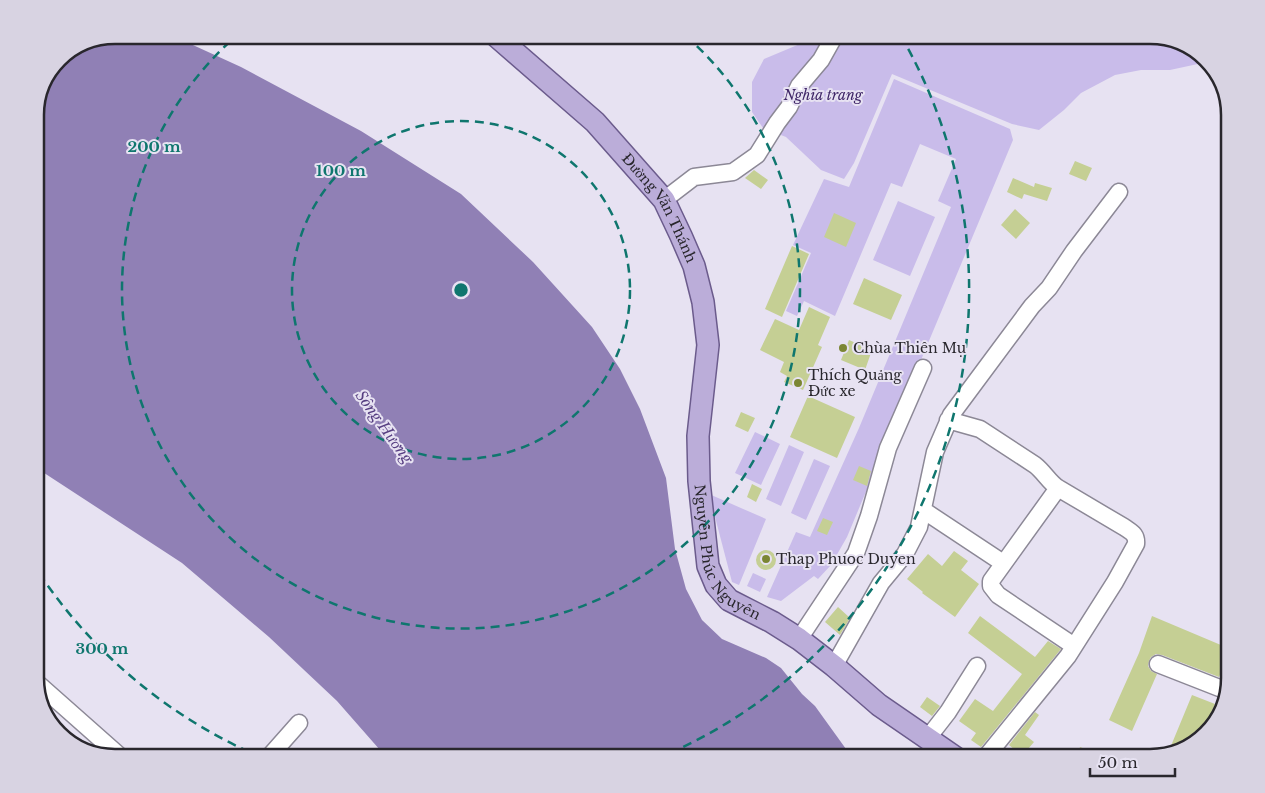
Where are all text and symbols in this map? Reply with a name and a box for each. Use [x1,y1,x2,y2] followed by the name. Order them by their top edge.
[783,86,864,104] park label: Nghĩa trang
[128,137,181,156] text: 200 m
[618,150,701,266] street label: Đường Văn Thánh
[316,161,366,180] text: 100 m
[452,281,470,299] centre of rings
[853,339,967,357] place label: Chùa Thiên Mụ
[837,342,849,354] marker: Chùa Thiên Mụ
[808,366,902,400] place label: Thích Quảng Đức xe
[792,377,804,389] marker: Thích Quảng Đức xe
[351,386,418,468] water label: Sông Hương
[690,483,764,624] street label: Nguyễn Phúc Nguyên
[776,550,916,568] place label: Thap Phuoc Duyen
[760,553,772,565] marker: Thap Phuoc Duyen
[76,639,129,658] text: 300 m
[1090,746,1175,778] scale bar
[1098,753,1138,772] text: 50 m

